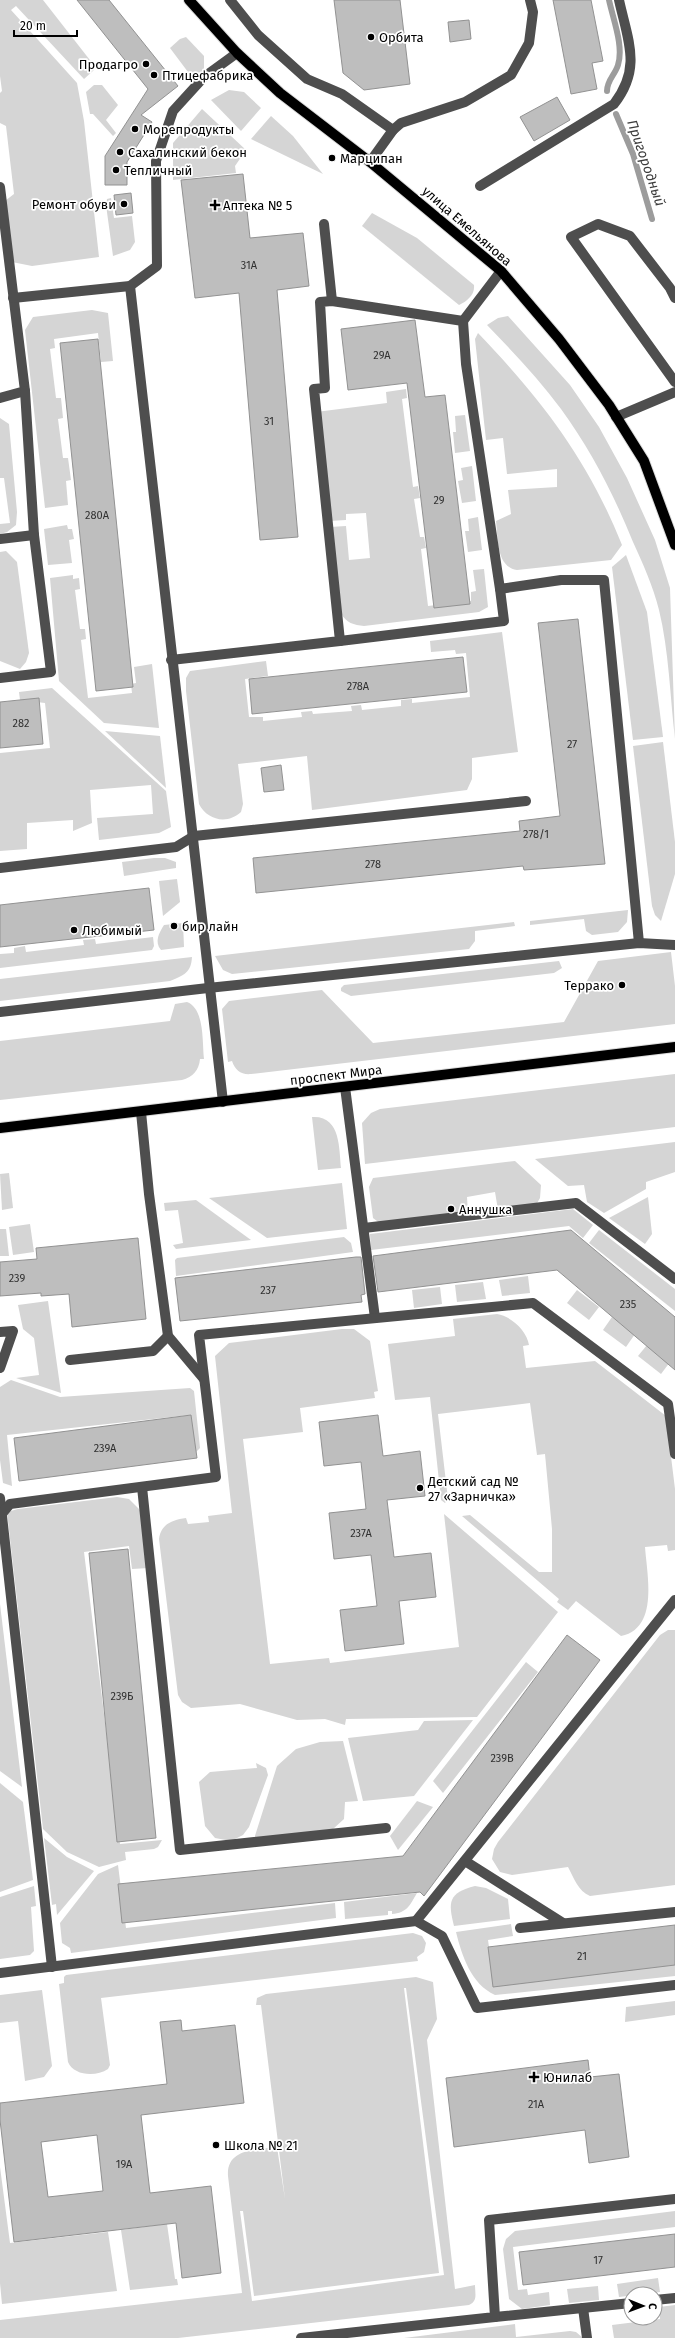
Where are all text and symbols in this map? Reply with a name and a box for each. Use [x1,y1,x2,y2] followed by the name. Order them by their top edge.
[14,12,77,38] scale bar
[20,19,46,33] text: 20 m
[379,30,423,45] place label: Орбита
[366,32,376,42] marker: Орбита
[79,57,138,72] place label: Продагро
[141,59,151,69] marker: Продагро
[162,68,253,83] place label: Птицефабрика
[149,70,159,80] marker: Птицефабрика
[623,117,669,209] water label: Пригородный
[143,122,234,137] place label: Морепродукты
[130,124,140,134] marker: Морепродукты
[128,145,247,160] place label: Сахалинский бекон
[115,147,125,157] marker: Сахалинский бекон
[340,151,403,166] place label: Марципан
[327,153,337,163] marker: Марципан
[124,163,192,178] place label: Тепличный
[111,165,121,175] marker: Тепличный
[419,183,515,269] street label: улица Емельянова
[32,197,116,212] place label: Ремонт обуви
[223,198,292,213] place label: Аптека № 5
[119,199,129,209] marker: Ремонт обуви
[210,200,220,210] marker: Аптека № 5
[241,259,258,272] house number: 31А
[373,349,391,362] house number: 29А
[264,415,274,428] house number: 31
[433,494,445,507] house number: 29
[85,509,110,522] house number: 280А
[347,680,370,693] house number: 278А
[13,717,29,730] house number: 282
[567,738,577,751] house number: 27
[523,828,549,841] house number: 278/1
[365,858,381,871] house number: 278
[182,919,239,934] place label: бир лайн
[169,921,179,931] marker: бир лайн
[82,923,142,938] place label: Любимый
[69,925,79,935] marker: Любимый
[564,978,614,993] place label: Террако
[617,980,627,990] marker: Террако
[289,1062,383,1088] street label: проспект Мира
[459,1202,512,1217] place label: Аннушка
[446,1204,456,1214] marker: Аннушка
[9,1272,25,1285] house number: 239
[260,1284,276,1297] house number: 237
[620,1298,637,1311] house number: 235
[94,1442,117,1455] house number: 239А
[427,1474,519,1504] place label: Детский сад № 27 «Зарничка»
[415,1483,425,1493] marker: Детский сад № 27 «Зарничка»
[350,1527,373,1540] house number: 237А
[111,1690,134,1703] house number: 239Б
[490,1752,514,1765] house number: 239В
[577,1950,587,1963] house number: 21
[543,2070,592,2085] place label: Юнилаб
[528,2071,540,2083] marker: Юнилаб
[528,2098,545,2111] house number: 21А
[224,2138,298,2153] place label: Школа № 21
[211,2140,221,2150] marker: Школа № 21
[116,2158,133,2171] house number: 19А
[593,2254,603,2267] house number: 17
[623,2286,663,2326] north arrow
[646,2303,659,2310] text: С

